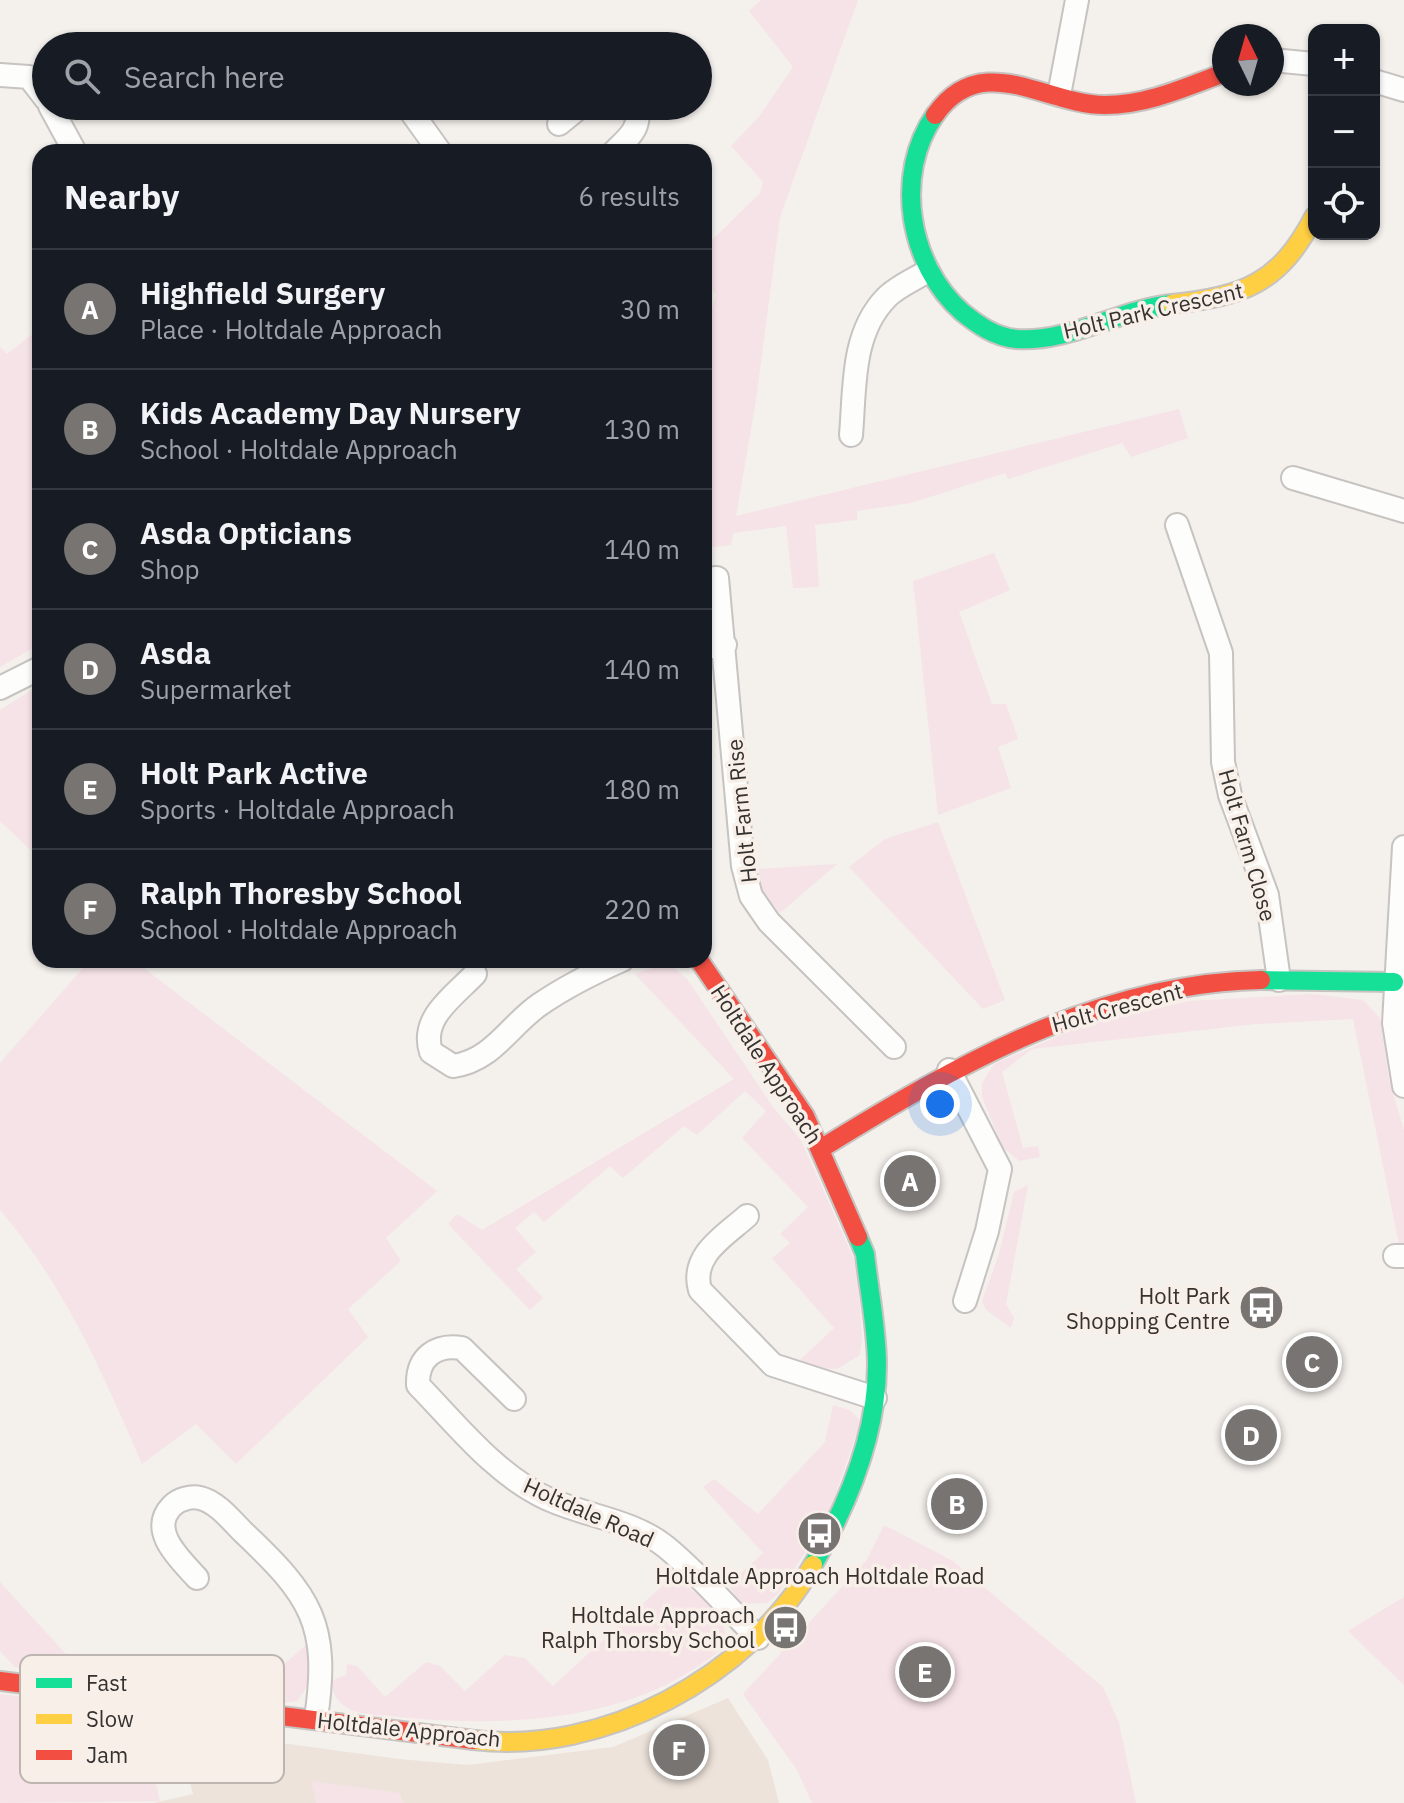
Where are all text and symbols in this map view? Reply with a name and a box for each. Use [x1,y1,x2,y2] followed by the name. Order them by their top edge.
[1212,24,1284,96] north arrow
[1308,24,1380,240] map controls
[1308,24,1380,96] button: +
[32,32,712,120] search box
[60,54,104,98] icon: search
[124,57,285,96] text: Search here
[1308,96,1380,168] button: −
[1308,168,1380,240] button: locate
[64,174,179,218] text: Nearby
[578,179,680,213] text: 6 results
[140,273,385,312] text: Highfield Surgery
[1060,275,1246,345] street label: Holt Park Crescent
[81,292,99,326] text: A
[620,292,680,326] text: 30 m
[140,312,443,346] text: Place · Holtdale Approach
[140,393,521,432] text: Kids Academy Day Nursery
[81,412,99,446] text: B
[604,412,680,446] text: 130 m
[140,432,458,466] text: School · Holtdale Approach
[140,513,352,552] text: Asda Opticians
[82,532,98,566] text: C
[604,532,680,566] text: 140 m
[140,552,200,586] text: Shop
[140,633,211,672] text: Asda
[81,652,99,686] text: D
[604,652,680,686] text: 140 m
[140,672,292,706] text: Supermarket
[719,738,763,884] street label: Holt Farm Rise
[140,753,368,792] text: Holt Park Active
[1212,766,1284,924] street label: Holt Farm Close
[82,772,98,806] text: E
[604,772,680,806] text: 180 m
[140,792,455,826] text: Sports · Holtdale Approach
[140,873,462,912] text: Ralph Thoresby School
[82,892,98,926] text: F
[604,892,680,926] text: 220 m
[140,912,458,946] text: School · Holtdale Approach
[1048,976,1186,1038] street label: Holt Crescent
[705,979,829,1149] street label: Holtdale Approach
[920,1084,960,1124] your location
[884,1151,936,1211] pin: A
[1066,1281,1230,1335] place label: Holt Park Shopping Centre
[1237,1284,1285,1332] bus stop icon: Holt Park Shopping Centre
[1286,1332,1338,1392] pin: C
[1225,1405,1277,1465] pin: D
[519,1470,659,1554] street label: Holtdale Road
[931,1474,983,1534] pin: B
[796,1510,844,1558] bus stop icon: Holtdale Approach Holtdale Road
[655,1561,985,1590] place label: Holtdale Approach Holtdale Road
[541,1600,755,1654] place label: Holtdale Approach Ralph Thorsby School
[762,1603,810,1651] bus stop icon: Holtdale Approach Ralph Thorsby School
[899,1642,951,1702] pin: E
[20,1655,284,1783] legend
[86,1668,127,1697] text: Fast
[86,1704,134,1733] text: Slow
[316,1705,502,1753] street label: Holtdale Approach
[653,1720,705,1780] pin: F
[86,1740,128,1769] text: Jam

